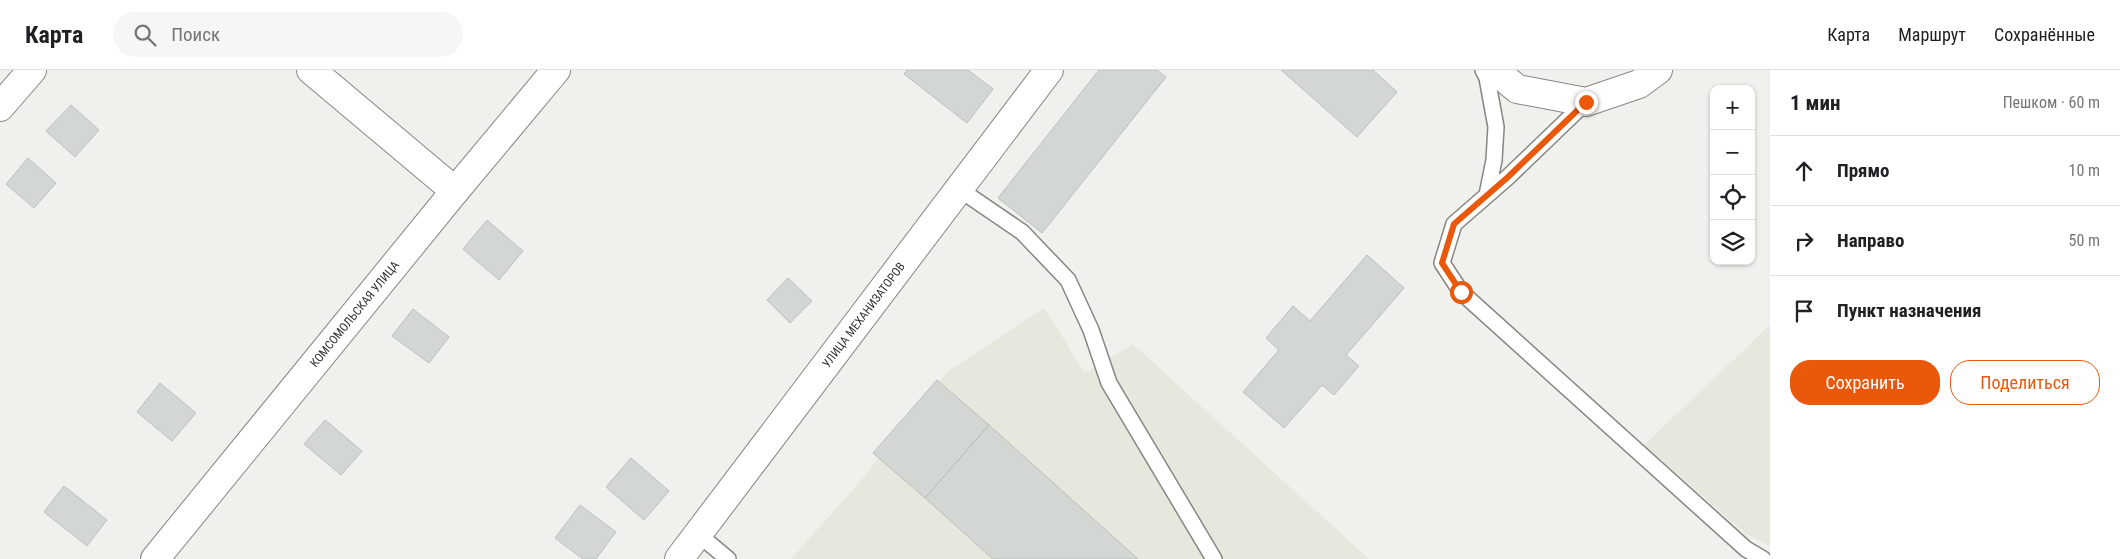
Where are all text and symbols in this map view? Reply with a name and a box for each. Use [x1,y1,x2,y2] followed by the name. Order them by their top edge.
[113,12,463,57] search box
[25,21,83,49] text: Карта
[131,21,159,49] icon: search
[171,23,220,46] text: Поиск
[1827,24,1870,45] text: Карта
[1898,24,1966,45] text: Маршрут
[1994,24,2095,45] text: Сохранённые
[1710,85,1755,265] map controls
[1710,85,1755,130] button: +
[1575,91,1598,114] route end
[1790,91,1840,115] text: 1 мин
[2003,93,2100,112] text: Пешком · 60 m
[1710,130,1755,175] button: −
[1790,157,1818,185] icon: ahead
[1837,159,1890,182] text: Прямо
[2068,161,2100,180] text: 10 m
[1710,175,1755,220] button: locate
[1710,220,1755,265] button: layers
[1790,227,1818,255] icon: right
[1837,229,1904,252] text: Направо
[2068,231,2100,250] text: 50 m
[307,258,402,370] street label: КОМСОМОЛЬСКАЯ УЛИЦА
[819,260,908,370] street label: УЛИЦА МЕХАНИЗАТОРОВ
[1450,281,1473,304] route start
[1790,297,1818,325] icon: arrive
[1837,299,1981,322] text: Пункт назначения
[1790,360,1940,405] button: Сохранить
[1950,360,2100,405] button: Поделиться

